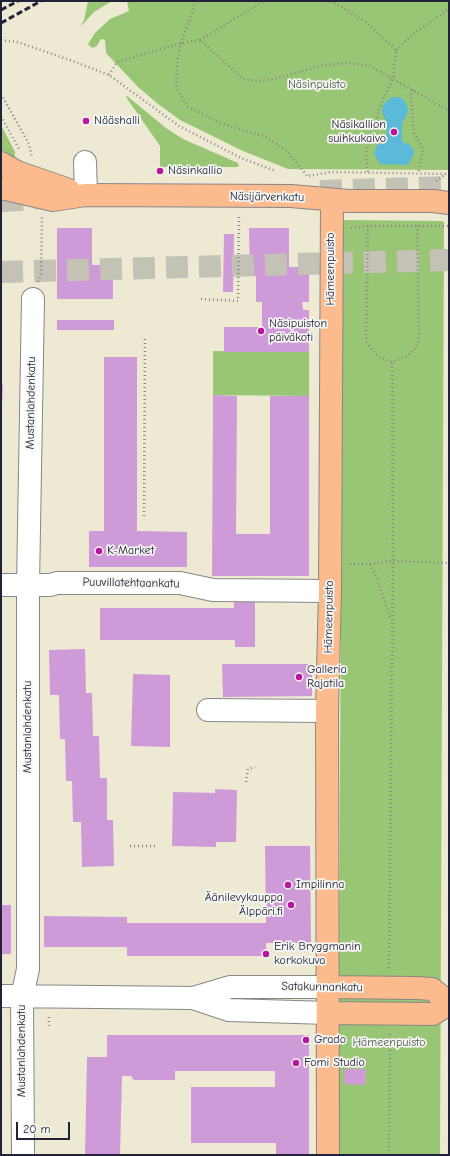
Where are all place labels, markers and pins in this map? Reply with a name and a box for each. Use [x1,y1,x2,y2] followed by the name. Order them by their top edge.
[94,114,140,128] place label: Nääshalli
[81,116,91,126] marker: Nääshalli
[328,118,386,146] place label: Näsikallion suihkukaivo
[389,127,399,137] marker: Näsikallion suihkukaivo
[168,164,223,178] place label: Näsinkallio
[155,166,165,176] marker: Näsinkallio
[269,317,327,345] place label: Näsipuiston päiväkoti
[256,326,266,336] marker: Näsipuiston päiväkoti
[107,544,154,558] place label: K-Market
[94,546,104,556] marker: K-Market
[307,663,347,691] place label: Galleria Rajatila
[294,672,304,682] marker: Galleria Rajatila
[296,878,345,892] place label: Impilinna
[283,880,293,890] marker: Impilinna
[205,891,283,919] place label: Äänilevykauppa Älppäri.fi
[286,900,296,910] marker: Äänilevykauppa Älppäri.fi
[274,940,361,968] place label: Erik Bryggmanin korkokuva
[261,949,271,959] marker: Erik Bryggmanin korkokuva
[314,1033,346,1047] place label: Grado
[301,1035,311,1045] marker: Grado
[304,1056,365,1070] place label: Fomi Studio
[291,1058,301,1068] marker: Fomi Studio

